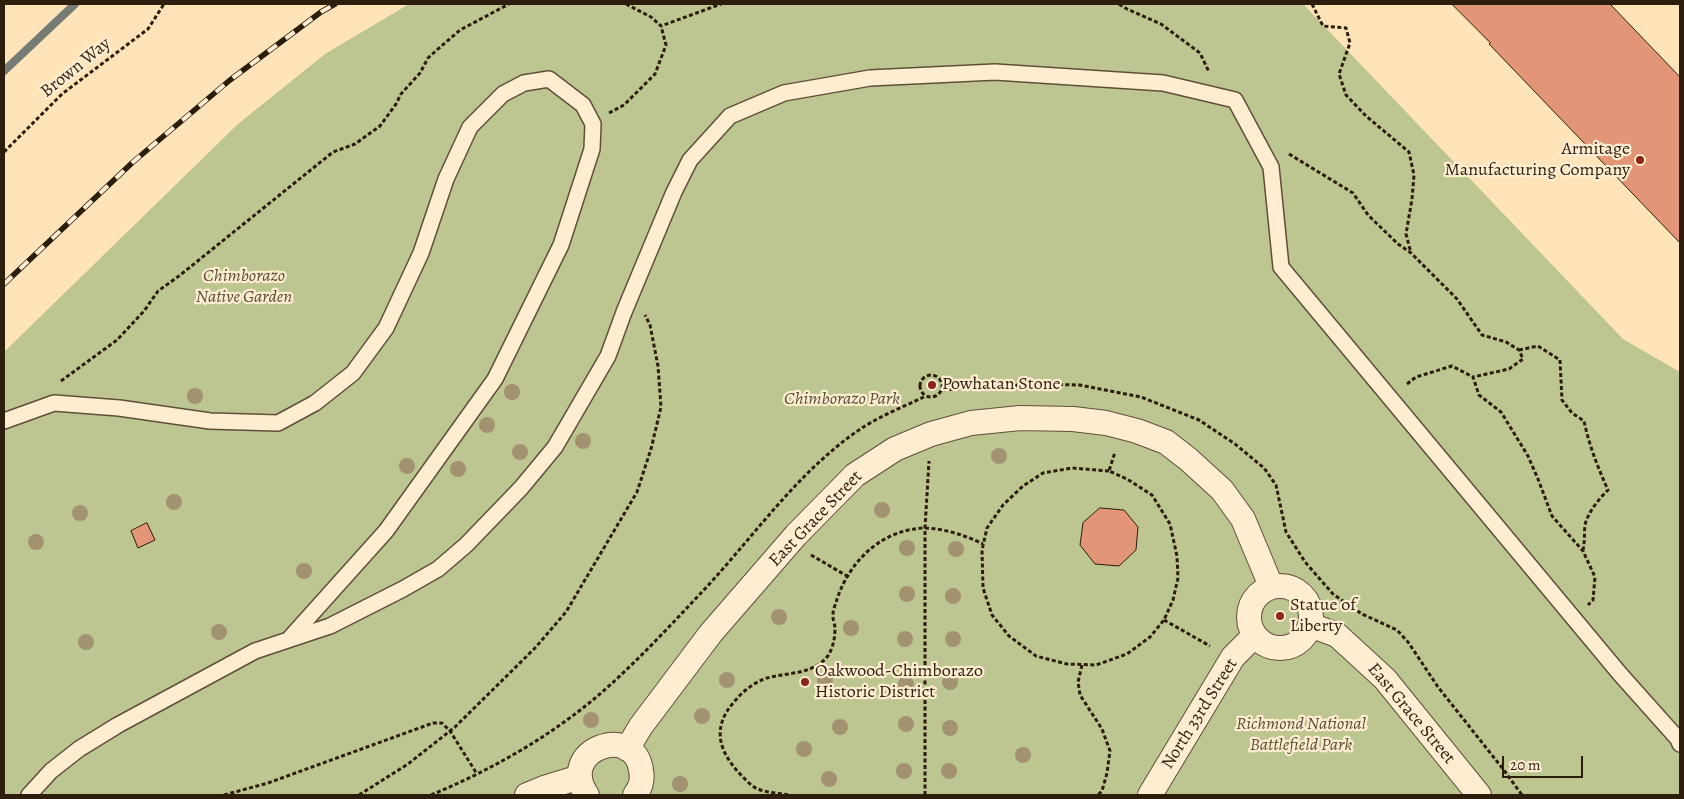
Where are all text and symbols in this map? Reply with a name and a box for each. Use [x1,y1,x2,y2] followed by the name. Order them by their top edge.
[37,33,115,103] street label: Brown Way
[1445,139,1630,182] place label: Armitage Manufacturing Company
[1634,154,1646,166] marker: Armitage Manufacturing Company
[196,266,292,308] park label: Chimborazo Native Garden
[942,374,1061,396] place label: Powhatan Stone
[926,379,938,391] marker: Powhatan Stone
[784,389,900,411] park label: Chimborazo Park
[765,466,867,572] street label: East Grace Street
[1290,595,1356,638] place label: Statue of Liberty
[1274,610,1286,622] marker: Statue of Liberty
[1157,655,1243,773] street label: North 33rd Street
[1362,659,1460,769] street label: East Grace Street
[815,661,983,704] place label: Oakwood-Chimborazo Historic District
[799,676,811,688] marker: Oakwood-Chimborazo Historic District
[1236,714,1366,756] park label: Richmond National Battlefield Park
[1504,746,1585,778] scale bar
[1510,755,1541,775] text: 20 m

